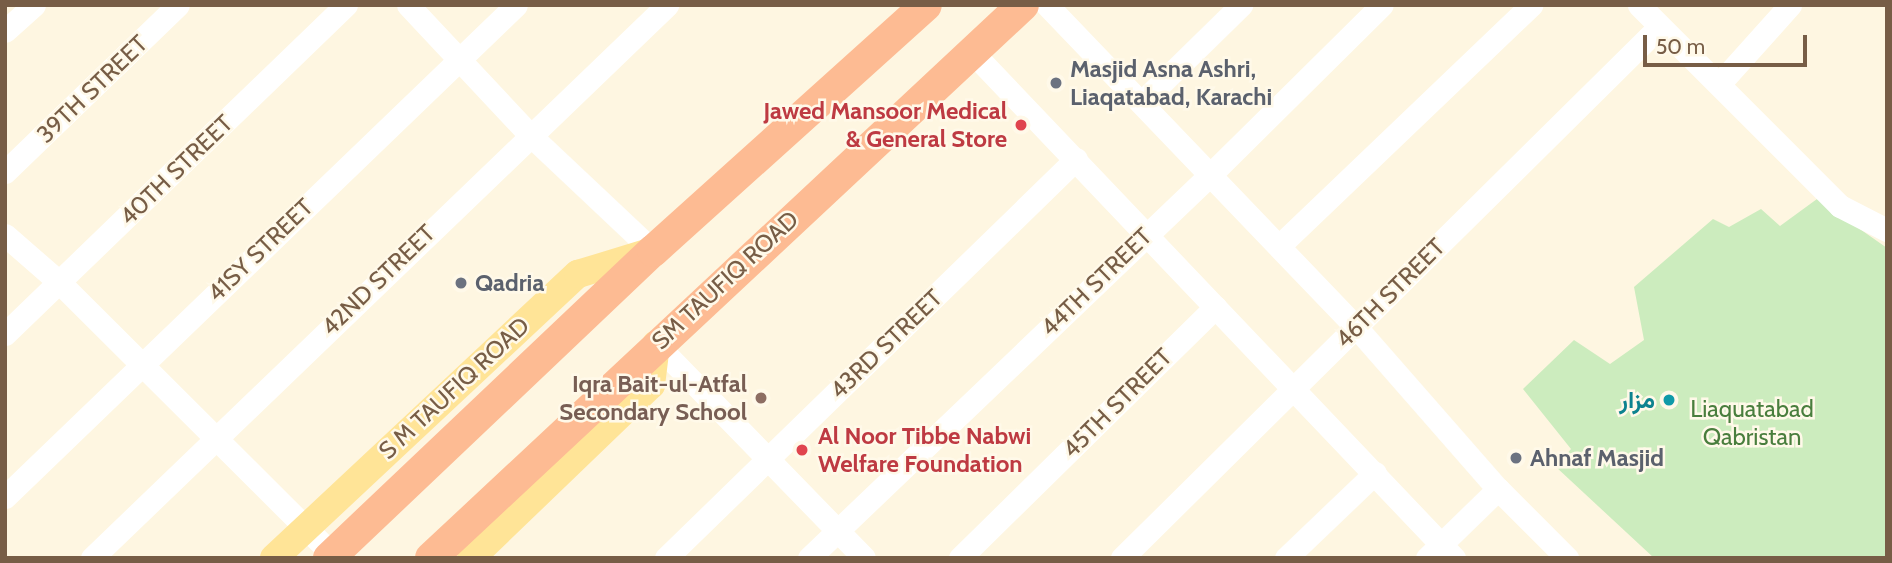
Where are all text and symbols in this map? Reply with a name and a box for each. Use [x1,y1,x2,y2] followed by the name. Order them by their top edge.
[1647,21,1812,65] scale bar
[31,29,153,149] street label: 39TH STREET
[1656,34,1705,59] text: 50 m
[1070,55,1272,111] place label: Masjid Asna Ashri, Liaqatabad, Karachi
[1048,75,1064,91] marker: Masjid Asna Ashri, Liaqatabad, Karachi
[764,97,1007,153] place label: Jawed Mansoor Medical & General Store
[114,109,238,231] street label: 40TH STREET
[1013,117,1029,133] marker: Jawed Mansoor Medical & General Store
[201,193,319,307] street label: 41SY STREET
[646,205,804,355] street label: SM TAUFIQ ROAD
[315,219,441,341] street label: 42ND STREET
[1035,222,1157,342] street label: 44TH STREET
[1329,232,1451,354] street label: 46TH STREET
[475,269,544,297] place label: Qadria
[453,275,469,291] marker: Qadria
[824,283,948,405] street label: 43RD STREET
[373,311,535,465] street label: S M TAUFIQ ROAD
[1056,342,1178,464] street label: 45TH STREET
[559,370,747,426] place label: Iqra Bait-ul-Atfal Secondary School
[1619,386,1655,414] place label: مزار
[753,390,769,406] marker: Iqra Bait-ul-Atfal Secondary School
[1661,392,1677,408] marker: مزار
[1690,395,1814,451] park label: Liaquatabad Qabristan
[818,422,1031,478] place label: Al Noor Tibbe Nabwi Welfare Foundation
[792,440,812,460] marker: Al Noor Tibbe Nabwi Welfare Foundation
[1530,444,1664,472] place label: Ahnaf Masjid
[1508,450,1524,466] marker: Ahnaf Masjid

